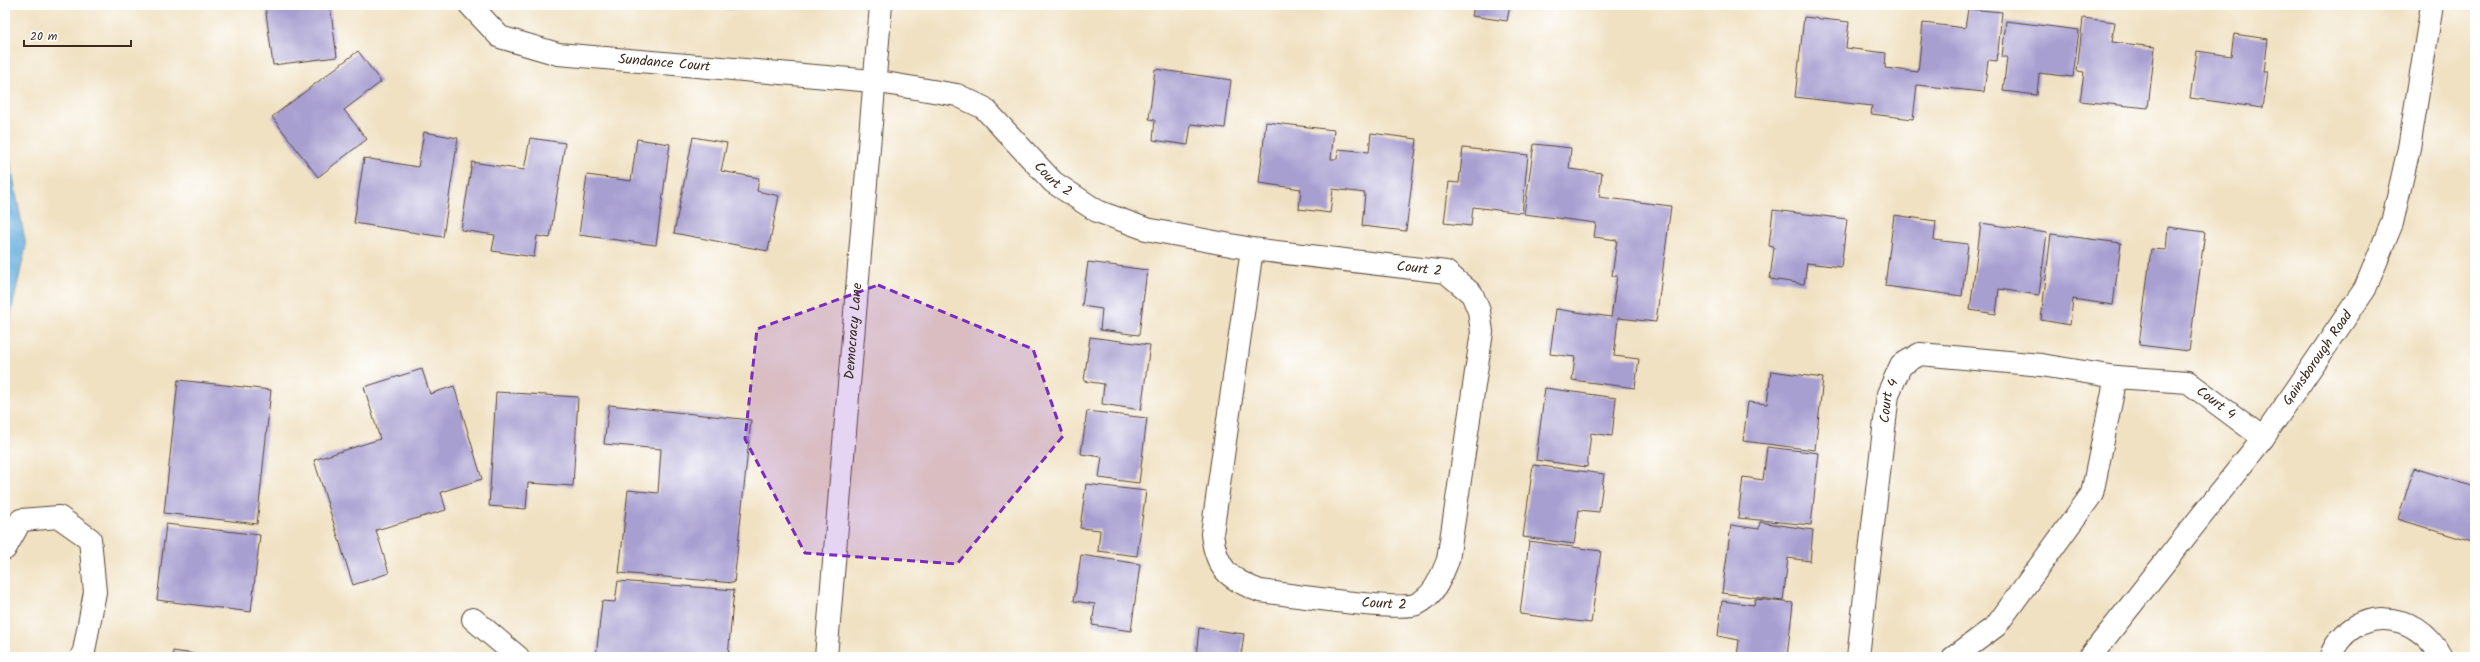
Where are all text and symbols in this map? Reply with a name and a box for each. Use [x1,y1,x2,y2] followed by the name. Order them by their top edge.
[24,22,131,48] scale bar
[30,27,58,46] text: 20 m
[617,48,712,78] street label: Sundance Court
[1028,157,1076,203] street label: Court 2
[1396,255,1443,282] street label: Court 2
[838,281,869,380] street label: Democracy Lane
[2277,305,2359,410] street label: Gainsborough Road
[1874,375,1905,424] street label: Court 4
[2191,381,2241,425] street label: Court 4
[1361,592,1407,616] street label: Court 2

